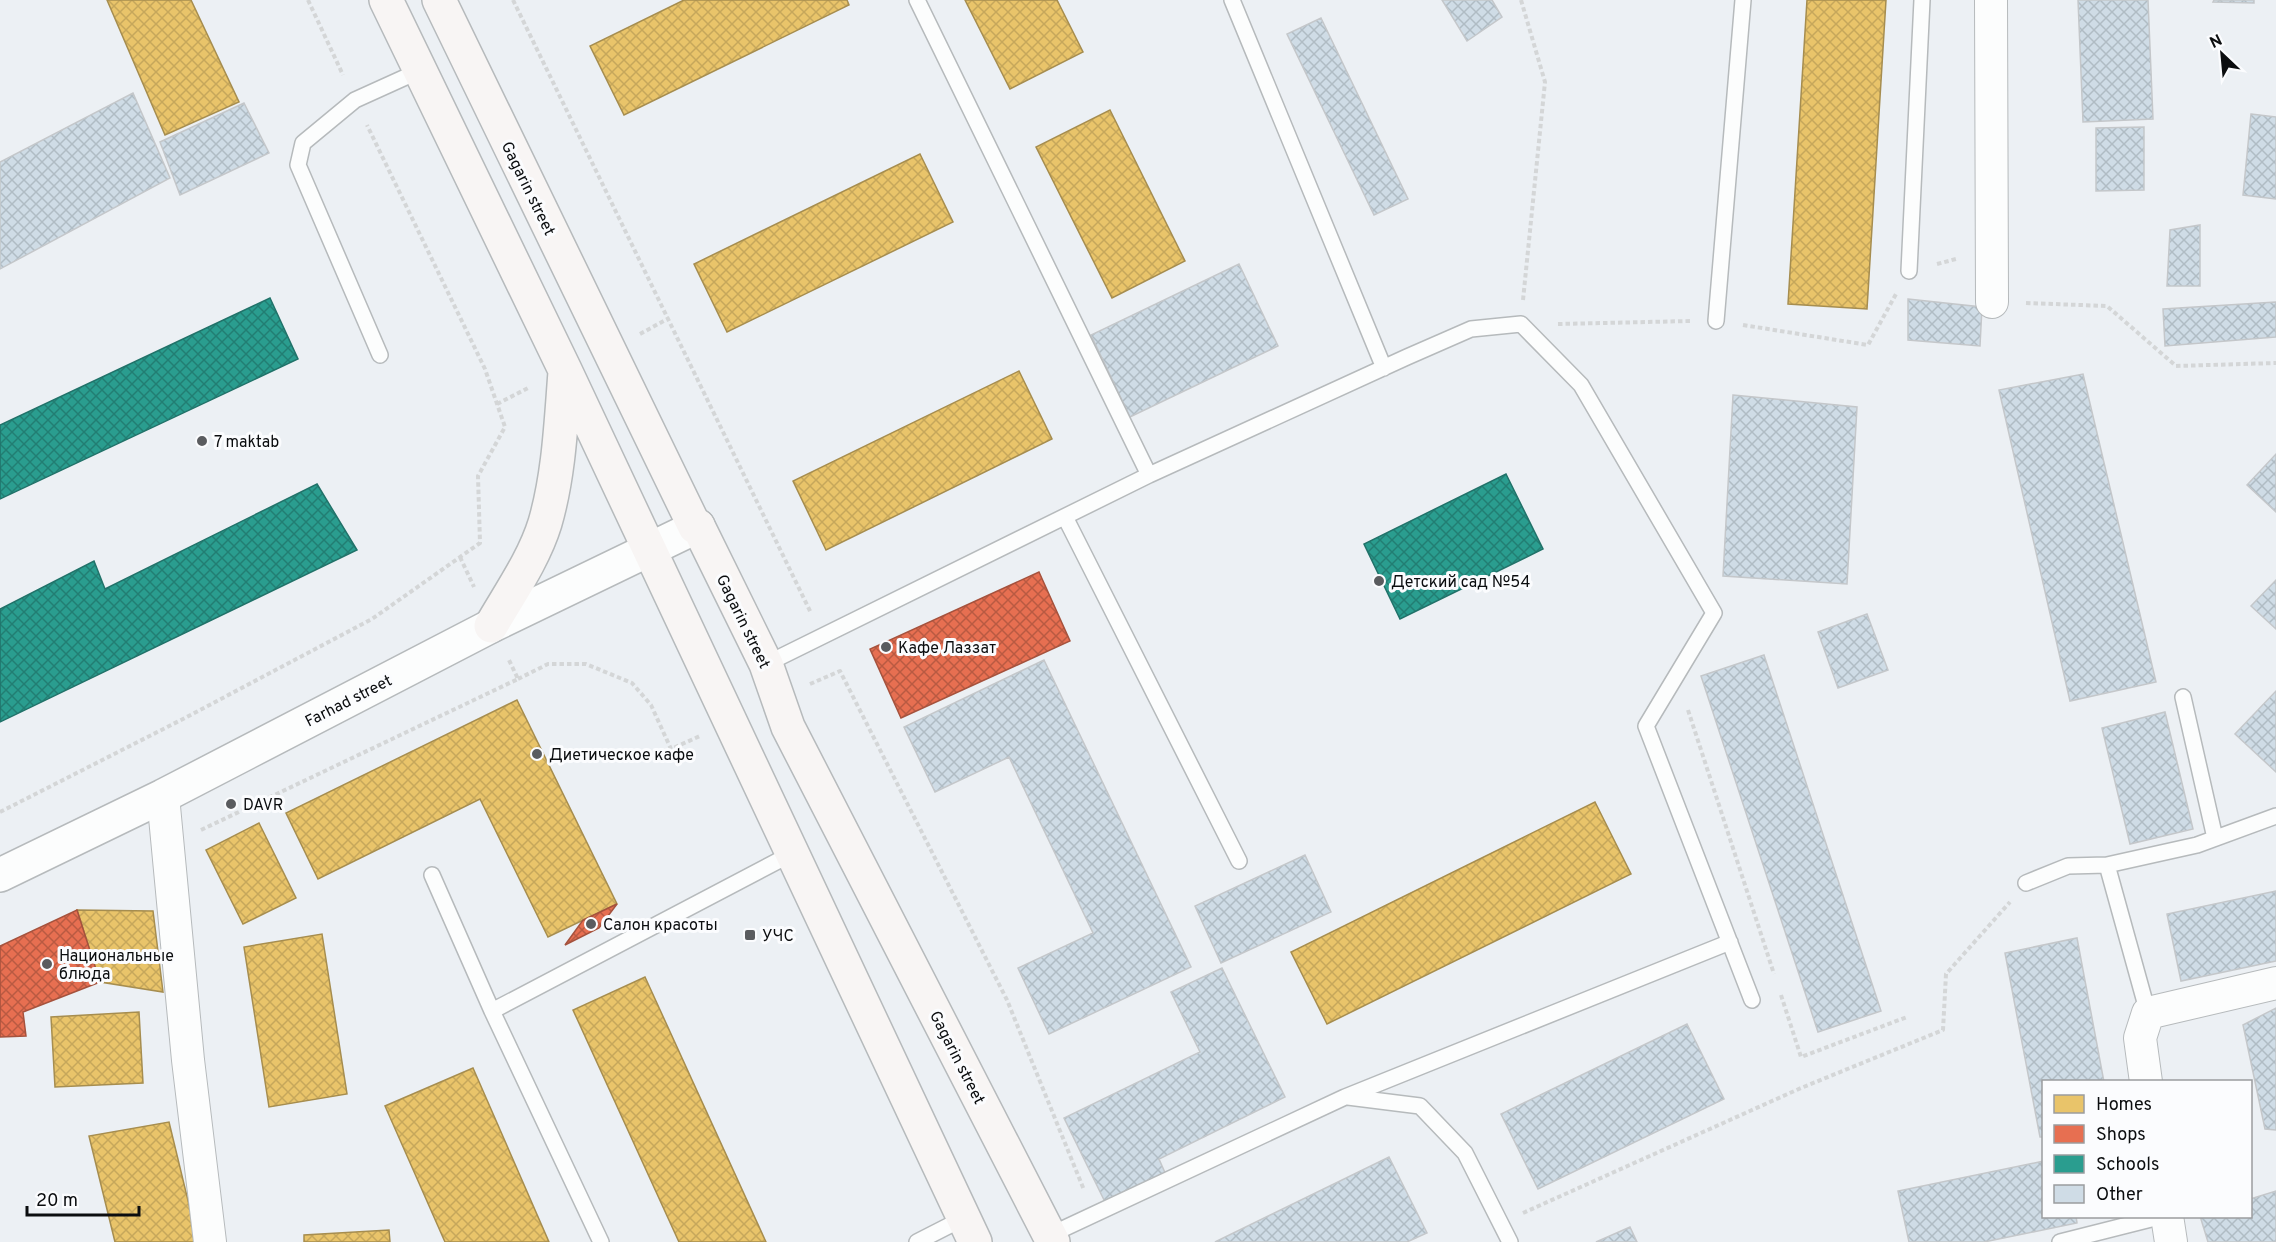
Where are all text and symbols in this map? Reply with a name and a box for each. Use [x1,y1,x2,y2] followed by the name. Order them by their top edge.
[2192,24,2252,84] north arrow
[2207,31,2226,54] text: N
[496,138,559,239] street label: Gagarin street
[214,433,279,453] place label: 7 maktab
[195,434,209,448] marker: 7 maktab
[711,571,774,672] street label: Gagarin street
[1391,573,1531,593] place label: Детский сад №54
[1372,574,1386,588] marker: Детский сад №54
[898,639,996,659] place label: Кафе Лаззат
[879,640,893,654] marker: Кафе Лаззат
[302,671,396,732] street label: Farhad street
[549,746,694,766] place label: Диетическое кафе
[530,747,544,761] marker: Диетическое кафе
[243,796,283,816] place label: DAVR
[224,797,238,811] marker: DAVR
[603,916,718,936] place label: Салон красоты
[584,917,598,931] marker: Салон красоты
[762,927,794,947] place label: УЧС
[743,928,757,942] marker: УЧС
[59,947,174,985] place label: Национальные блюда
[40,957,54,971] marker: Национальные блюда
[924,1008,988,1108] street label: Gagarin street
[2042,1080,2252,1218] legend
[2096,1094,2152,1117] text: Homes
[2096,1124,2146,1147] text: Shops
[2096,1154,2159,1177] text: Schools
[27,1179,140,1217] scale bar
[2096,1184,2143,1207] text: Other
[36,1190,78,1213] text: 20 m

